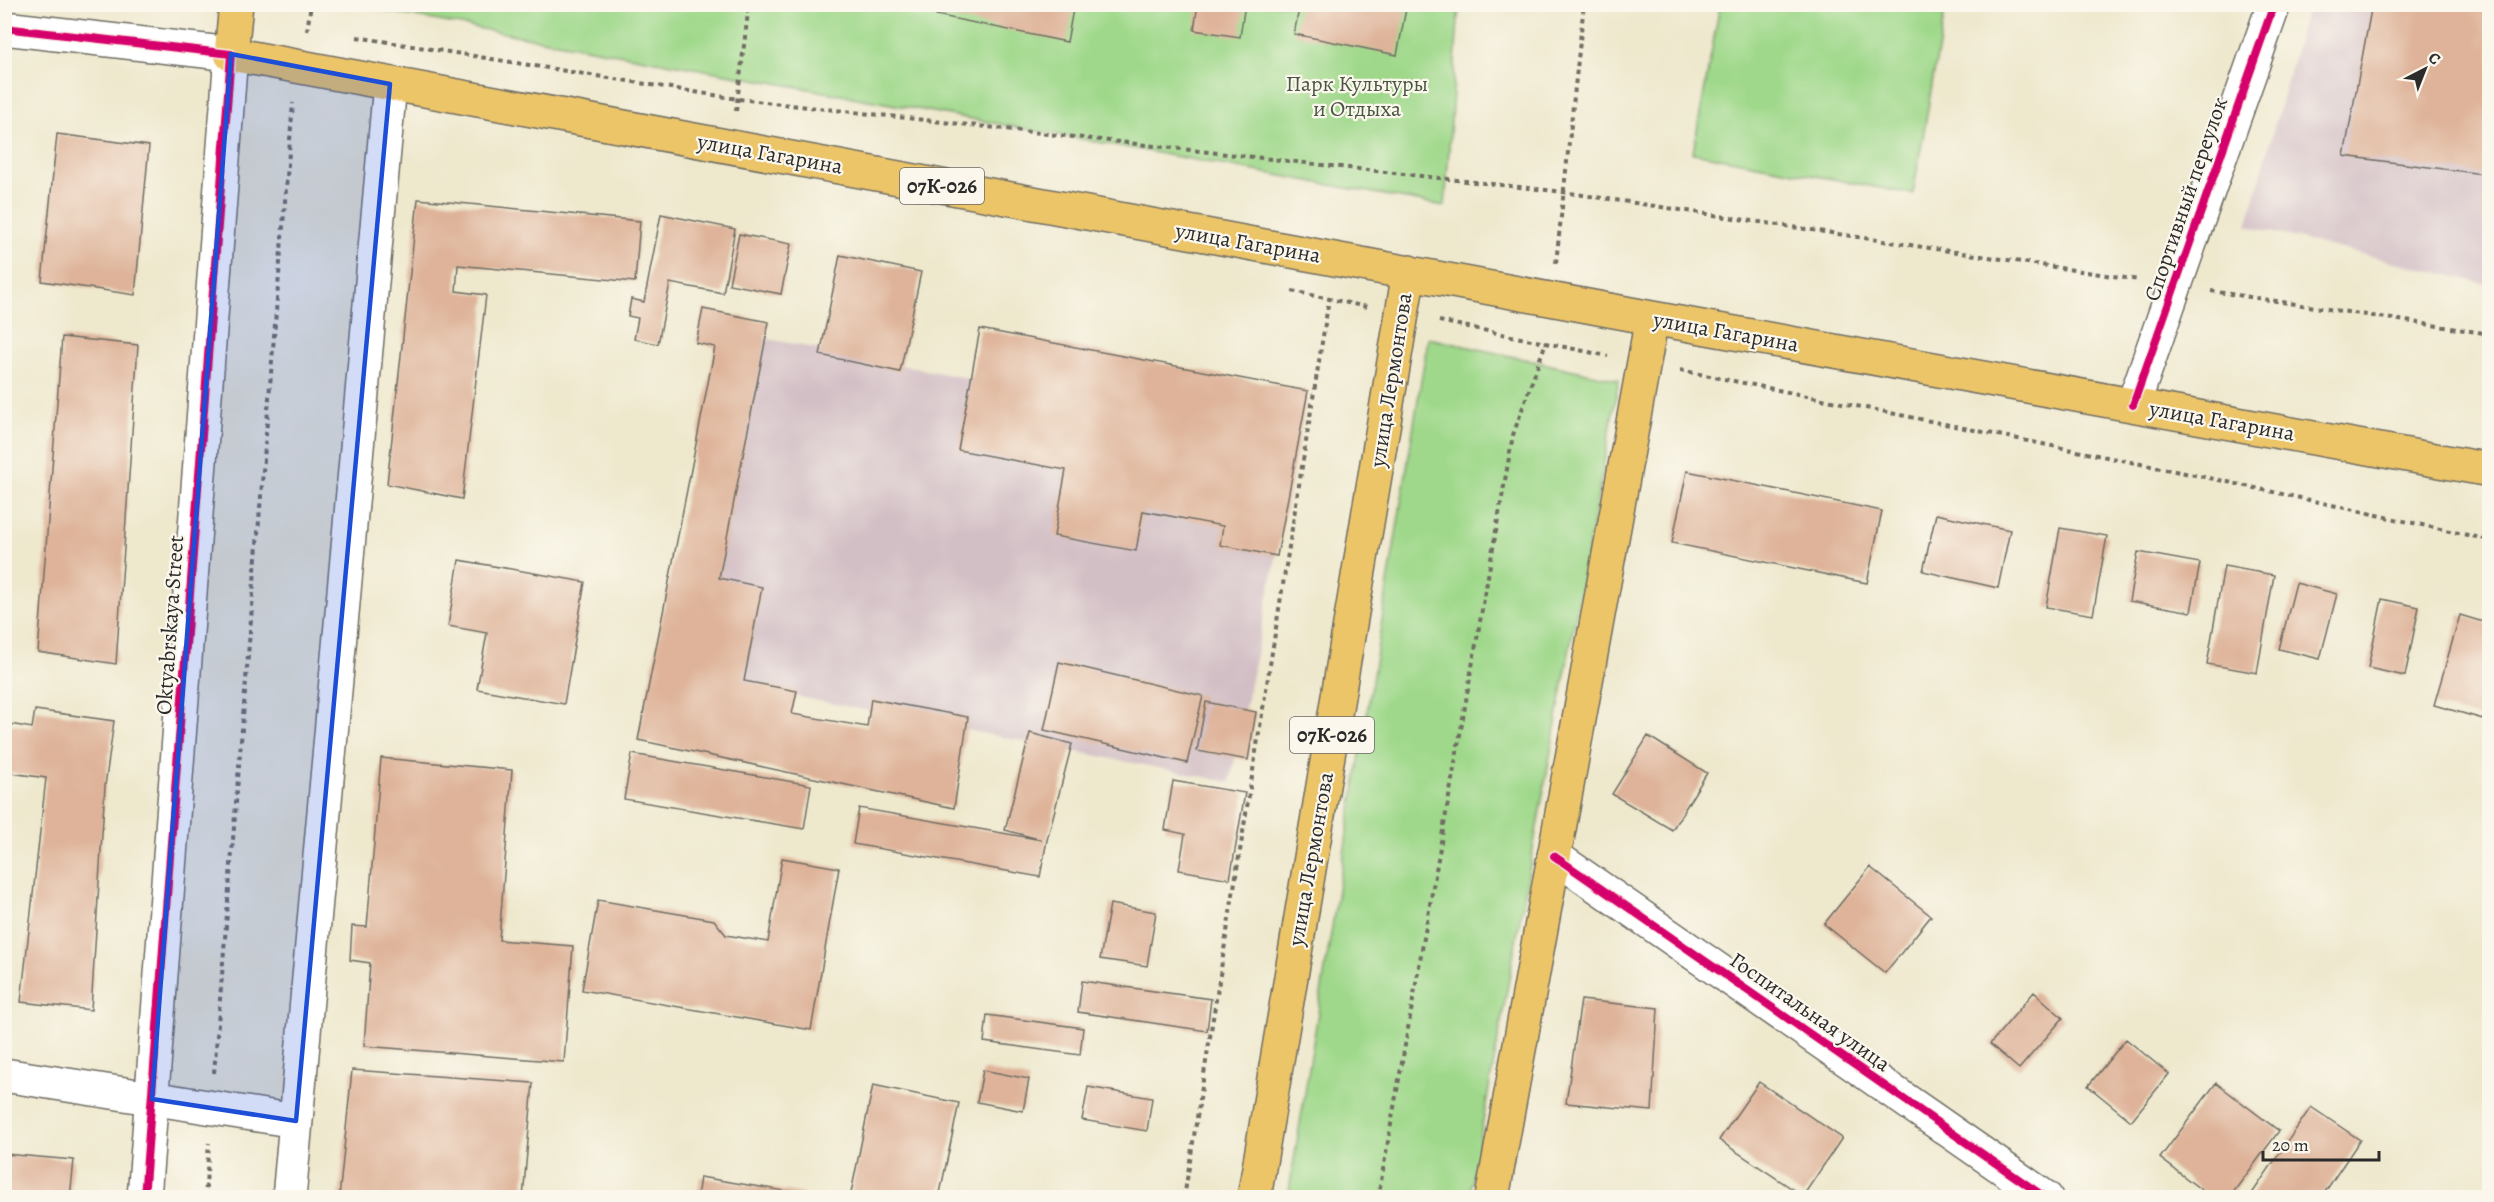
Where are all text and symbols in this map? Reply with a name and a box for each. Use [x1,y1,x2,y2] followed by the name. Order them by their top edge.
[2395,39,2455,99] north arrow
[2423,47,2445,70] text: С
[1286,69,1428,124] park label: Парк Культуры и Отдыха
[2137,93,2235,305] street label: Спортивный переулок
[694,126,846,182] street label: улица Гагарина
[900,168,984,204] road number: 07К-026
[1172,215,1324,271] street label: улица Гагарина
[1362,290,1420,470] street label: улица Лермонтова
[1650,304,1802,360] street label: улица Гагарина
[2146,393,2298,449] street label: улица Гагарина
[149,534,191,716] street label: Oktyabrskaya Street
[1290,717,1374,753] road number: 07К-026
[1281,769,1341,949] street label: улица Лермонтова
[1724,945,1897,1079] street label: Госпитальная улица
[2263,1124,2378,1162] scale bar
[2272,1133,2309,1157] text: 20 m

